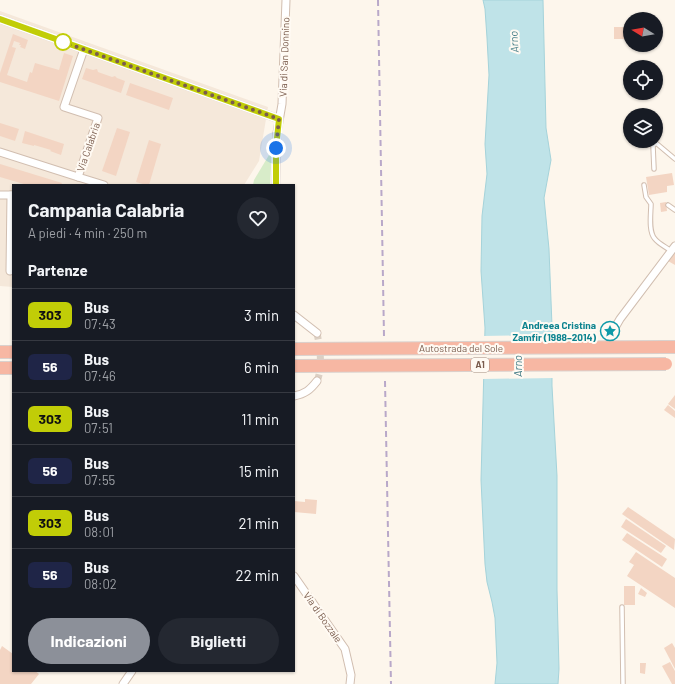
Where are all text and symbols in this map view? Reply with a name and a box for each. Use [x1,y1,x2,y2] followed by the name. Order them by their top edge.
[623,12,663,52] north arrow
[623,12,663,148] map controls
[277,17,291,97] street label: Via di San Donnino
[506,31,521,53] water label: Arno
[54,33,72,51] unlabelled marker
[623,60,663,100] button: locate
[623,108,663,148] button: layers
[74,121,102,173] street label: Via Calabria
[266,138,286,158] your location
[237,197,279,239] button: heart
[28,198,184,221] text: Campania Calabria
[28,225,147,241] text: A piedi · 4 min · 250 m
[28,261,88,279] text: Partenze
[84,298,109,316] text: Bus
[38,306,62,323] text: 303
[244,306,279,324] text: 3 min
[84,316,116,332] text: 07:43
[512,319,597,343] place label: Andreea Cristina Zamfir (1988–2014)
[599,320,621,342] place icon: Andreea Cristina Zamfir (1988–2014)
[419,342,503,354] street label: Autostrada del Sole
[84,350,109,368] text: Bus
[511,355,524,377] water label: Arno
[42,358,58,375] text: 56
[244,358,279,376] text: 6 min
[471,358,489,372] road number: A1
[84,368,116,384] text: 07:46
[84,402,109,420] text: Bus
[38,410,62,427] text: 303
[241,410,279,428] text: 11 min
[84,420,113,436] text: 07:51
[84,454,109,472] text: Bus
[42,462,58,479] text: 56
[239,462,279,480] text: 15 min
[84,472,115,488] text: 07:55
[84,506,109,524] text: Bus
[38,514,62,531] text: 303
[239,514,279,532] text: 21 min
[84,524,114,540] text: 08:01
[84,558,109,576] text: Bus
[42,566,58,583] text: 56
[236,566,279,584] text: 22 min
[84,576,117,592] text: 08:02
[301,589,345,645] street label: Via di Bozzale
[28,618,150,664] button: Indicazioni
[158,618,279,664] button: Biglietti

